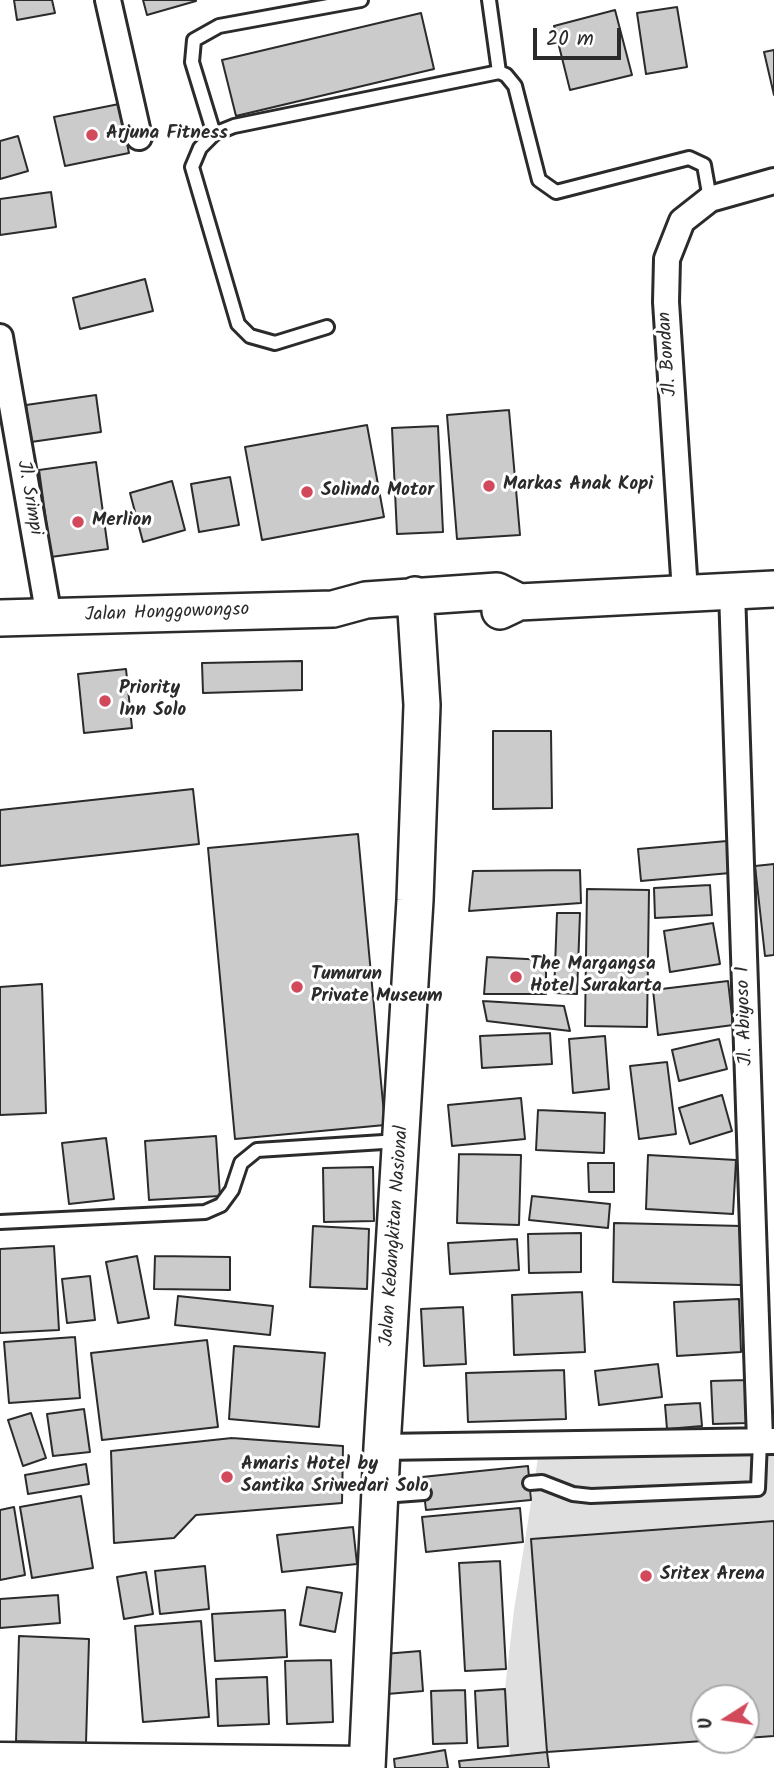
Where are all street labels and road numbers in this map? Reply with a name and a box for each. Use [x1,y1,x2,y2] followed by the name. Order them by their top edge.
[655,311,683,397] street label: Jl. Bondan
[10,459,46,537] street label: Jl. Srimpi
[84,600,250,628] street label: Jalan Honggowongso
[733,966,759,1066] street label: Jl. Abiyoso 1
[377,1125,415,1347] street label: Jalan Kebangkitan Nasional

